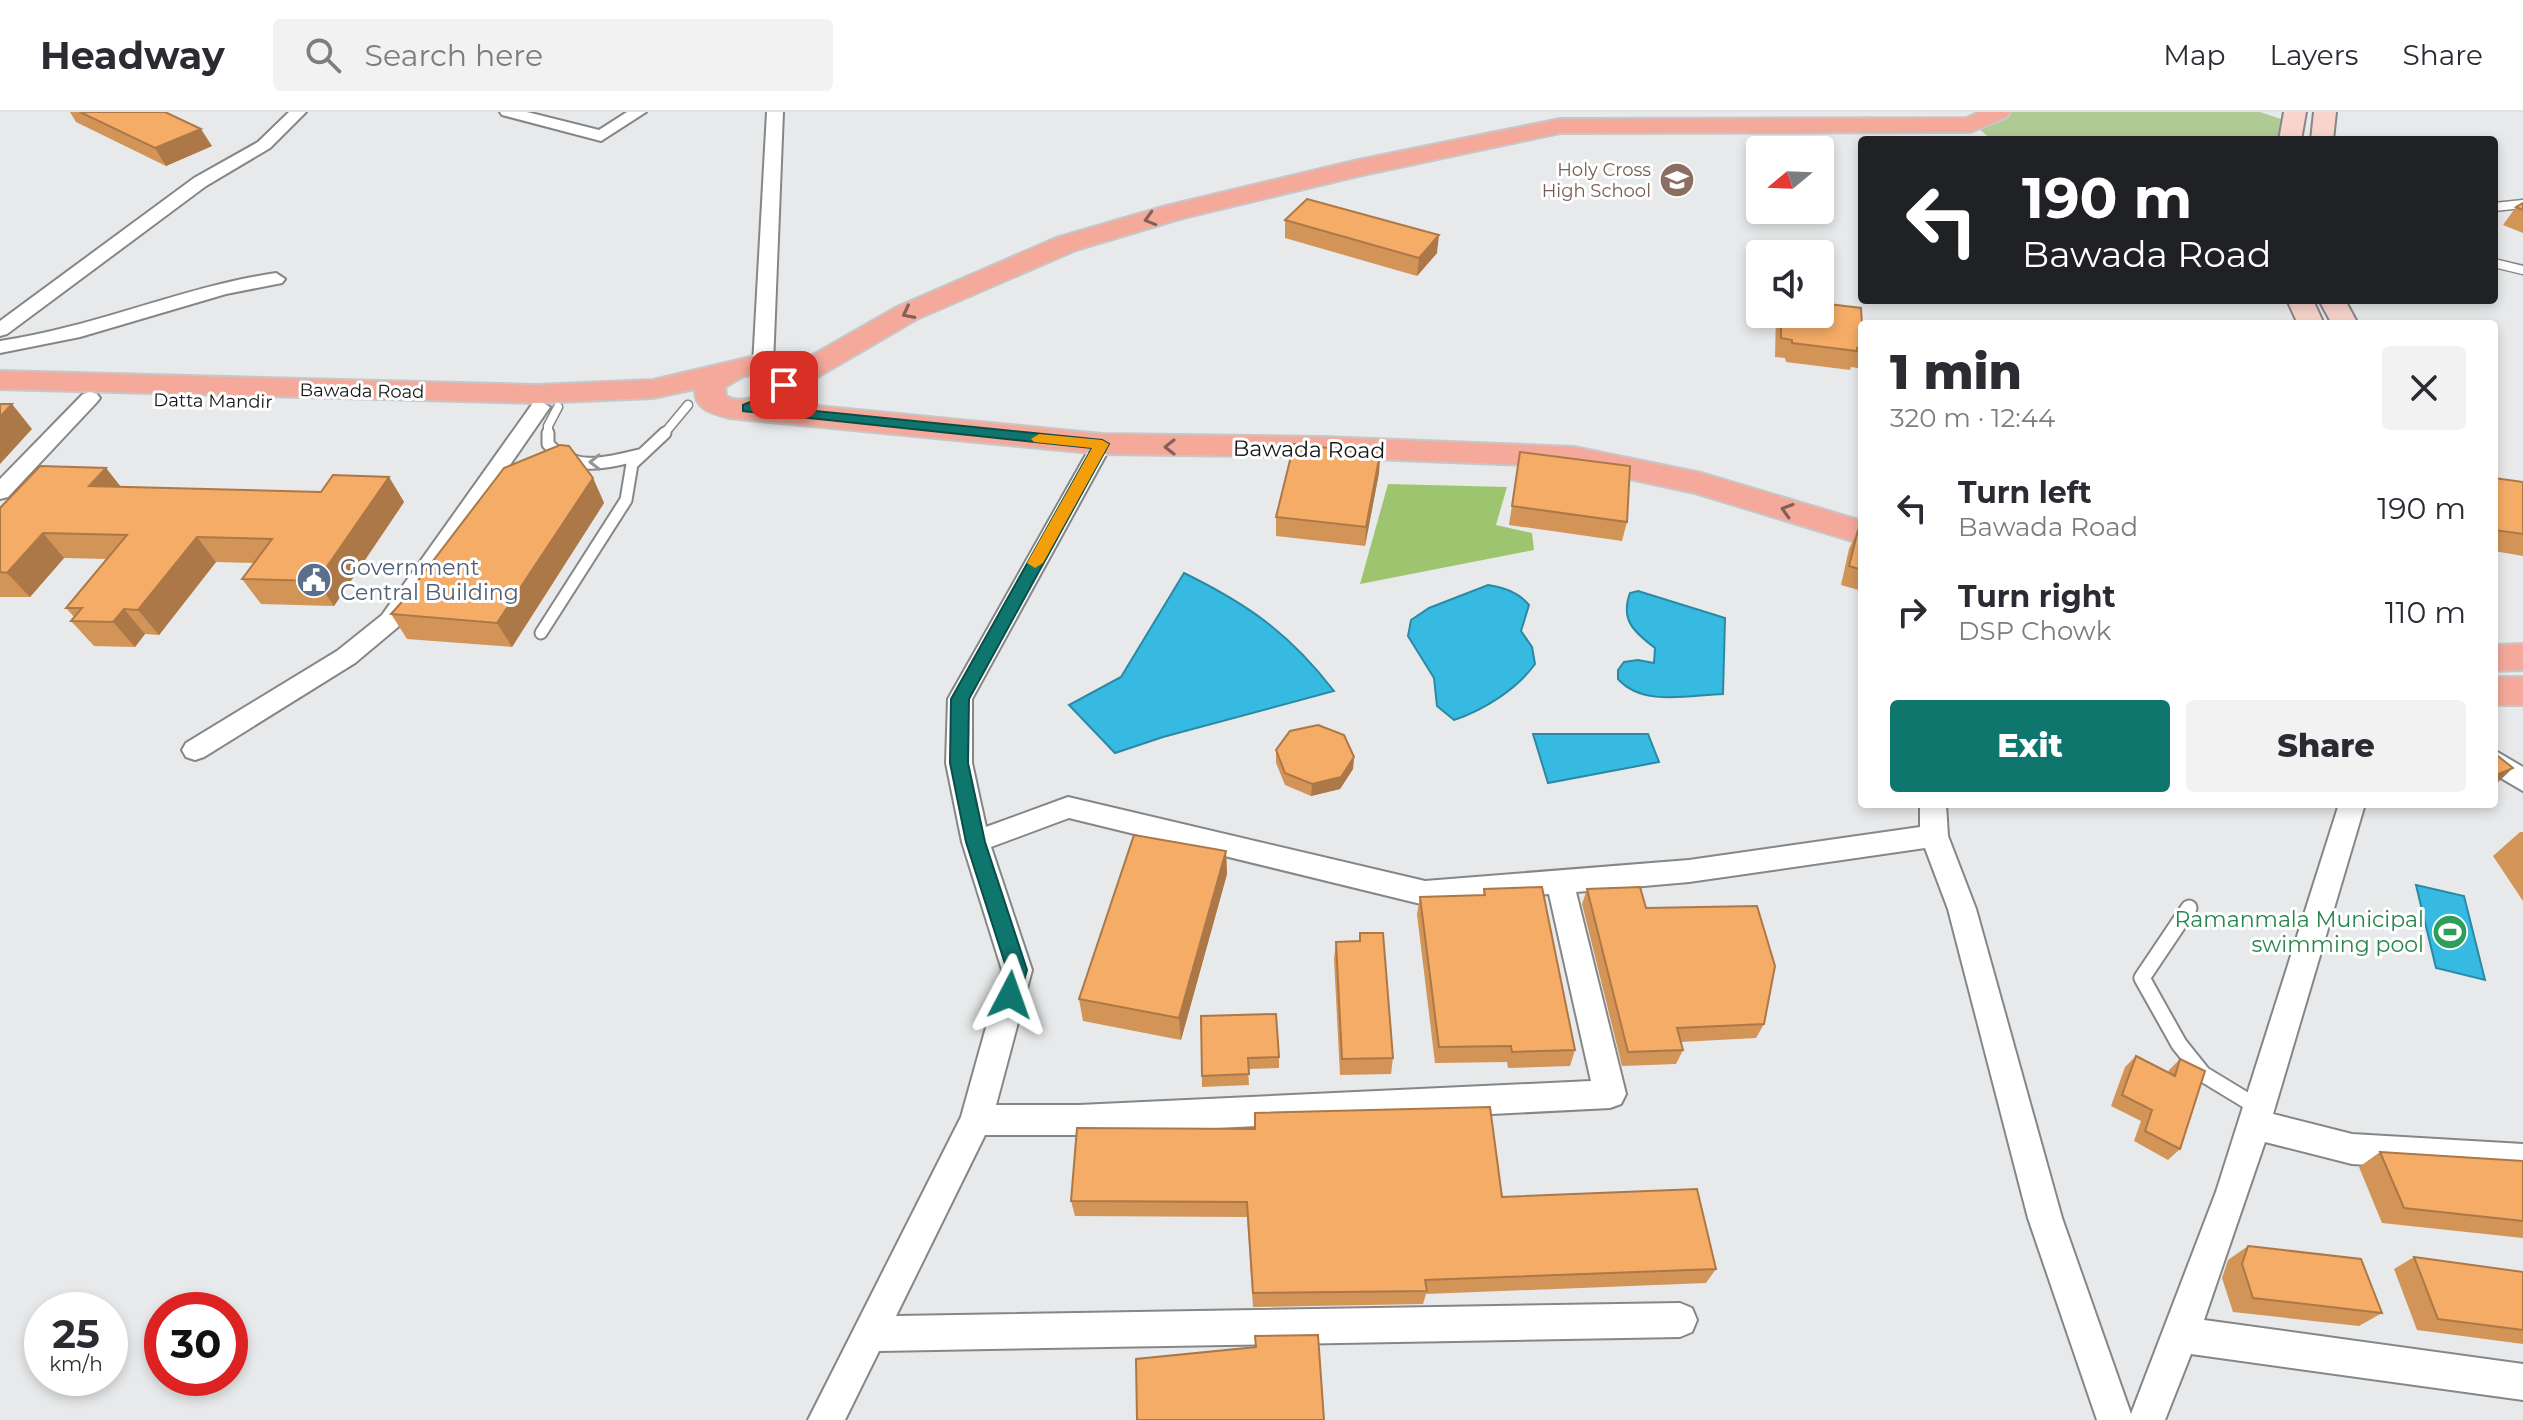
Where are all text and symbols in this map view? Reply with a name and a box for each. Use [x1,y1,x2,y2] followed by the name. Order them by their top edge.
[273,19,833,91] search box
[40,32,225,79] text: Headway
[301,33,345,77] icon: search
[365,37,543,74] text: Search here
[2163,38,2226,72] text: Map
[2270,38,2359,72] text: Layers
[2403,38,2483,72] text: Share
[1746,136,1834,224] north arrow
[1746,136,1834,328] map controls
[1542,159,1651,202] place label: Holy Cross High School
[1658,161,1696,199] school or university icon: Holy Cross High School
[2022,164,2192,232] text: 190 m
[1890,168,1994,272] icon: left
[1144,210,1157,226] one-way arrow
[2022,232,2271,276] text: Bawada Road
[1746,240,1834,328] button: sound
[902,304,917,319] one-way arrow
[1890,343,2022,401] text: 1 min
[2382,346,2466,430] button: close
[750,351,818,419] pin
[762,363,806,407] icon: arrive
[299,379,425,403] street label: Bawada Road
[153,389,273,413] street label: Datta Mandir
[1890,402,2055,434] text: 320 m · 12:44
[1233,435,1385,464] street label: Bawada Road
[1163,438,1176,456] one-way arrow
[588,453,601,470] one-way arrow
[1958,474,2091,511] text: Turn left
[1890,486,1934,530] icon: left
[2377,490,2466,527] text: 190 m
[1781,503,1795,519] one-way arrow
[1958,511,2138,543] text: Bawada Road
[340,554,519,606] place label: Government Central Building
[295,561,333,599] public building icon: Government Central Building
[1958,578,2115,615] text: Turn right
[1890,590,1934,634] icon: right
[2385,594,2466,631] text: 110 m
[1958,615,2111,647] text: DSP Chowk
[1890,700,2170,792] button: Exit
[2186,700,2466,792] button: Share
[2175,906,2424,958] place label: Ramanmala Municipal swimming pool
[2431,913,2469,951] sports icon: Ramanmala Municipal swimming pool
[968,953,1052,1037] position arrow
[144,1292,248,1396] speed limit sign: 30
[52,1309,100,1358] text: 25
[49,1352,103,1376] text: km/h

